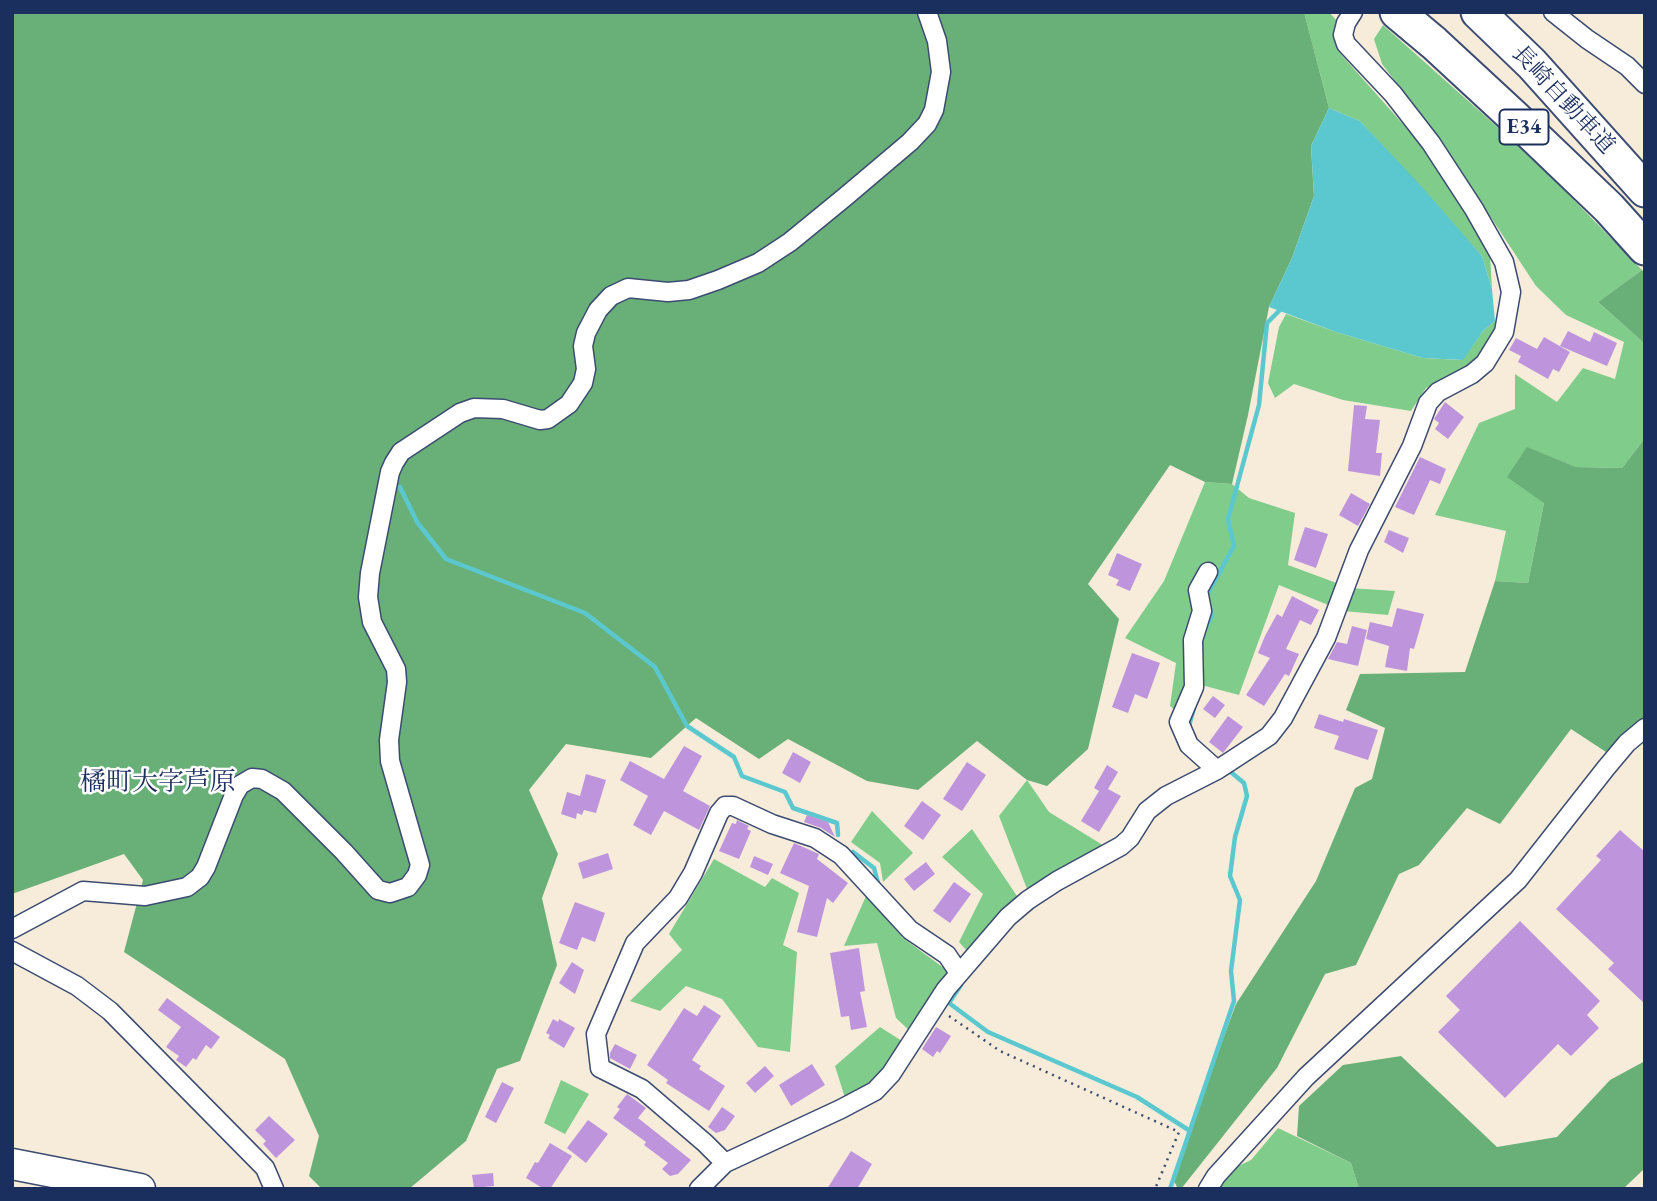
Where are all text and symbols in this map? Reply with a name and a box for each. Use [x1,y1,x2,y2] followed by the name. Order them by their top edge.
[1506,40,1620,160] street label: 長崎自動車道
[1500,110,1548,144] road number: E34
[80,767,236,799] district label: 橘町大字芦原

